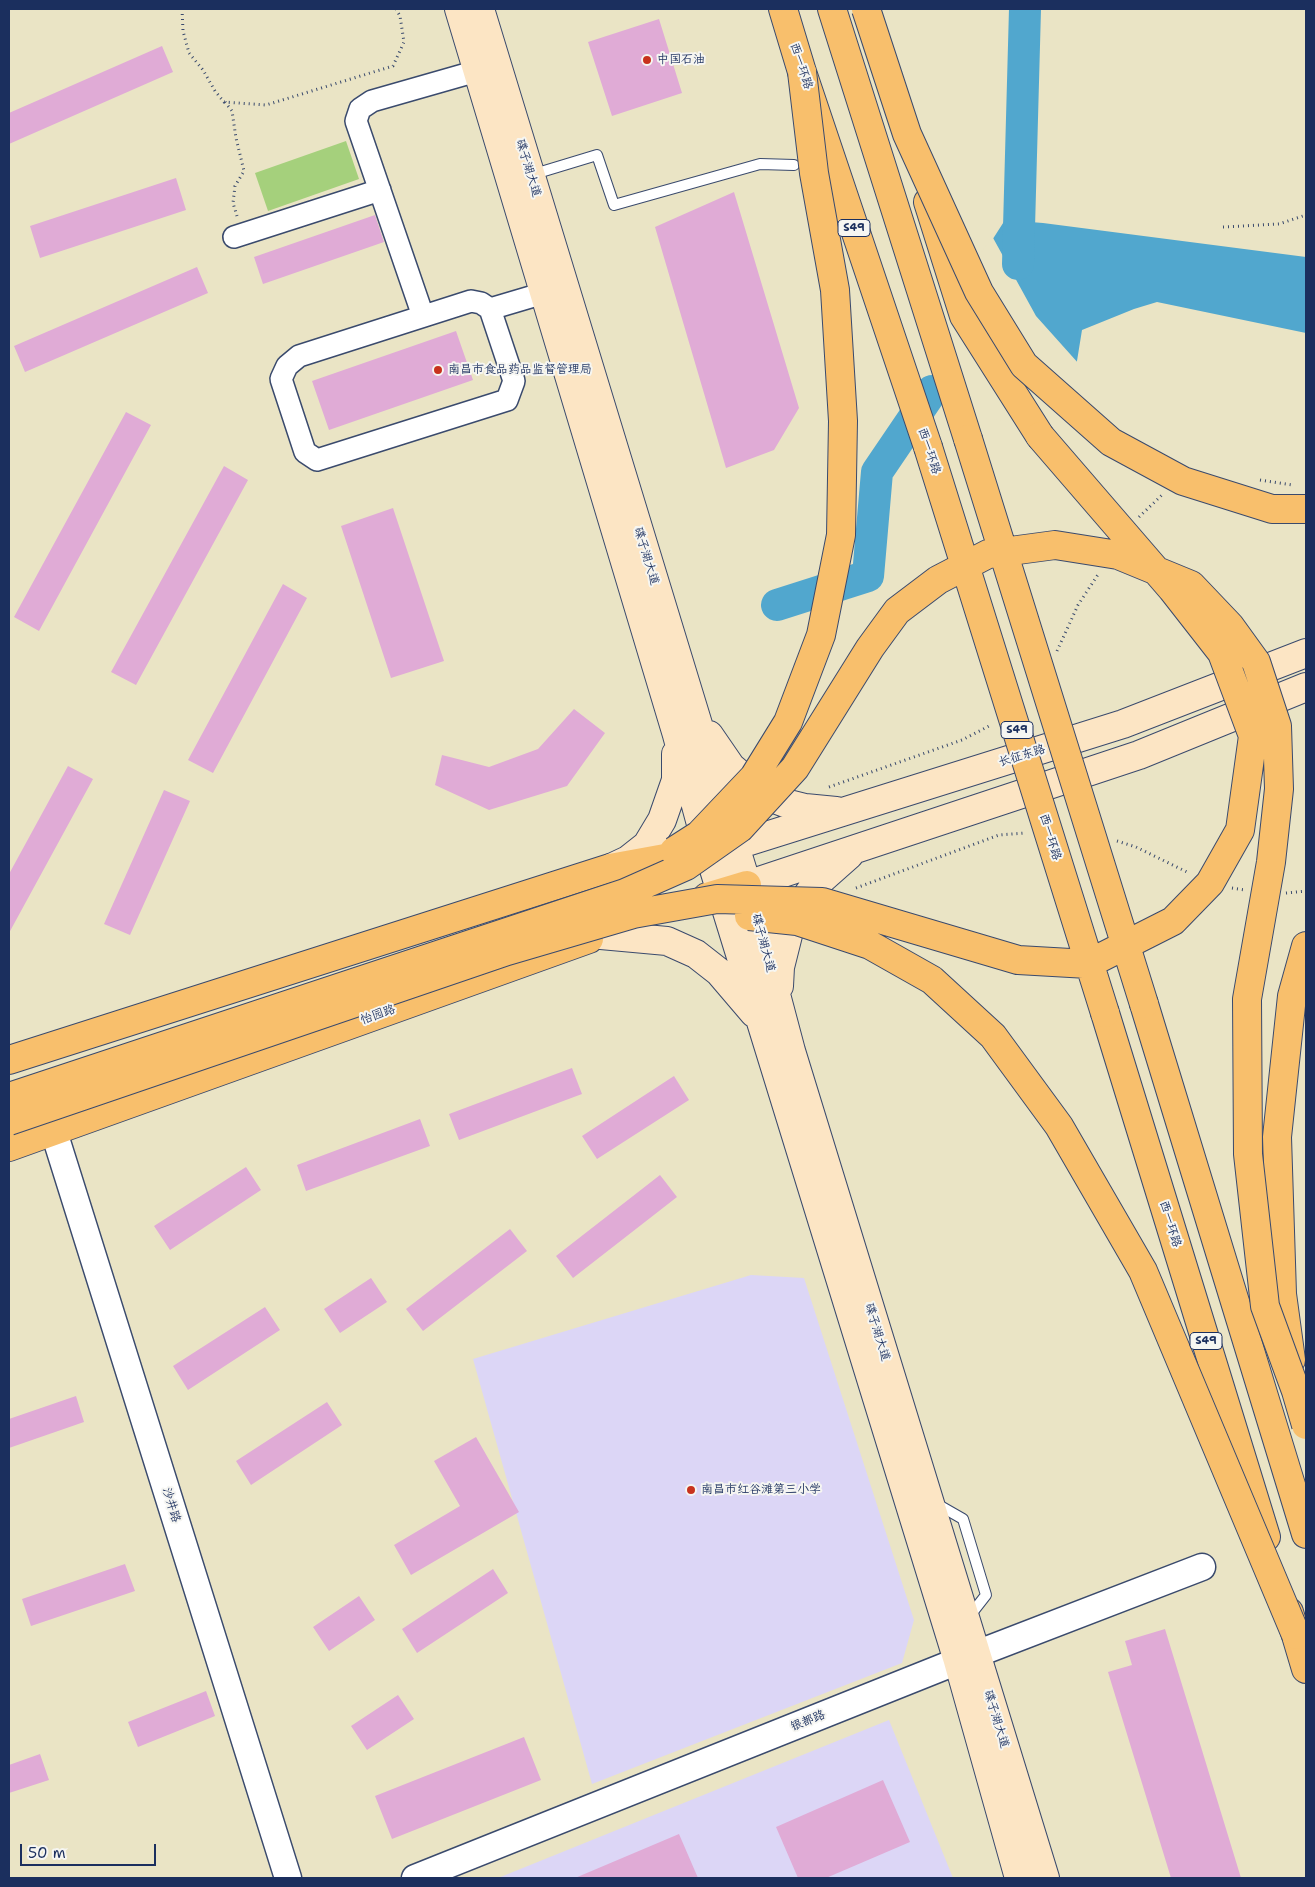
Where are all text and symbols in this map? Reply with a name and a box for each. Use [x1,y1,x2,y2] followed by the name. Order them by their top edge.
[787,41,815,91] street label: 西一环路
[657,53,705,67] place label: 中国石油
[641,54,653,66] marker: 中国石油
[512,137,544,199] street label: 碟子湖大道
[838,220,870,237] road number: S49
[448,363,592,377] place label: 南昌市食品药品监督管理局
[432,364,444,376] marker: 南昌市食品药品监督管理局
[915,426,943,476] street label: 西一环路
[630,525,662,587] street label: 碟子湖大道
[1001,722,1033,738] road number: S49
[997,742,1047,770] street label: 长征东路
[1036,812,1064,862] street label: 西一环路
[748,912,778,974] street label: 碟子湖大道
[359,1002,397,1028] street label: 怡园路
[1156,1199,1184,1249] street label: 西一环路
[861,1301,893,1363] street label: 碟子湖大道
[1190,1332,1222,1350] road number: S49
[701,1483,821,1497] place label: 南昌市红谷滩第三小学
[685,1484,697,1496] marker: 南昌市红谷滩第三小学
[159,1486,183,1524] street label: 沙井路
[980,1688,1012,1750] street label: 碟子湖大道
[789,1708,827,1734] street label: 银都路
[22,1834,159,1866] scale bar
[28,1843,66,1863] text: 50 m

